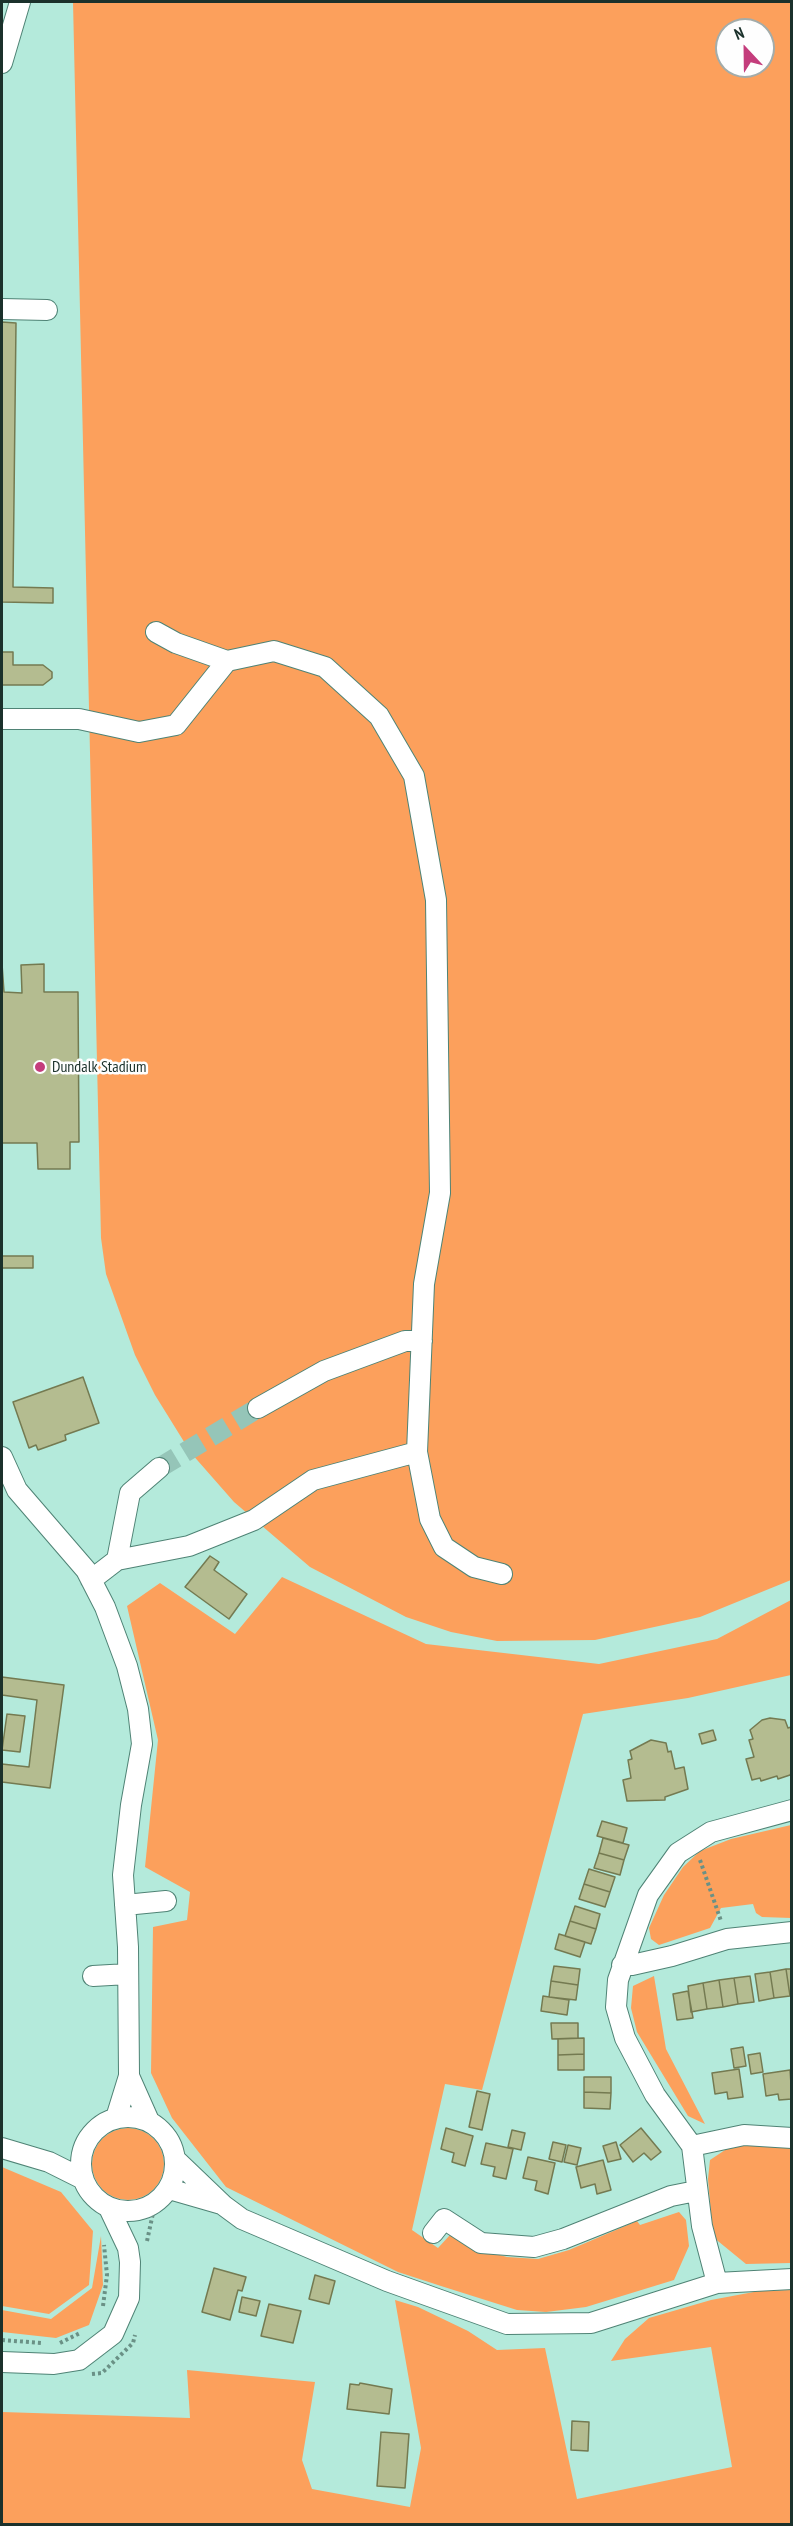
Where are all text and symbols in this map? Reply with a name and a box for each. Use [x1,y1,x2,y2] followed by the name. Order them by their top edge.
[715,18,775,78] north arrow
[731,22,747,44] text: N
[52,1057,146,1077] place label: Dundalk Stadium
[33,1060,47,1074] marker: Dundalk Stadium

